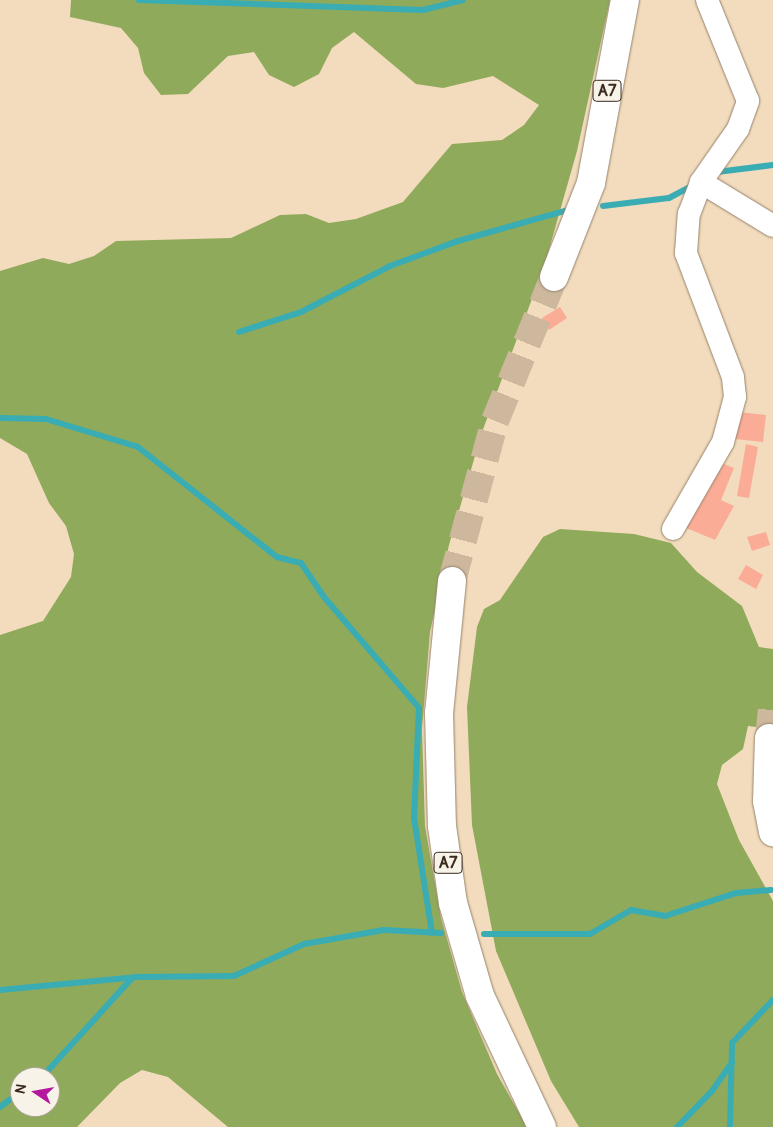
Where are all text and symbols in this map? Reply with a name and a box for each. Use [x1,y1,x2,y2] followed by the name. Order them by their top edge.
[592,78,622,104] road number: A7
[433,850,463,876] road number: A7
[10,1067,60,1117] north arrow
[12,1083,30,1095] text: N

